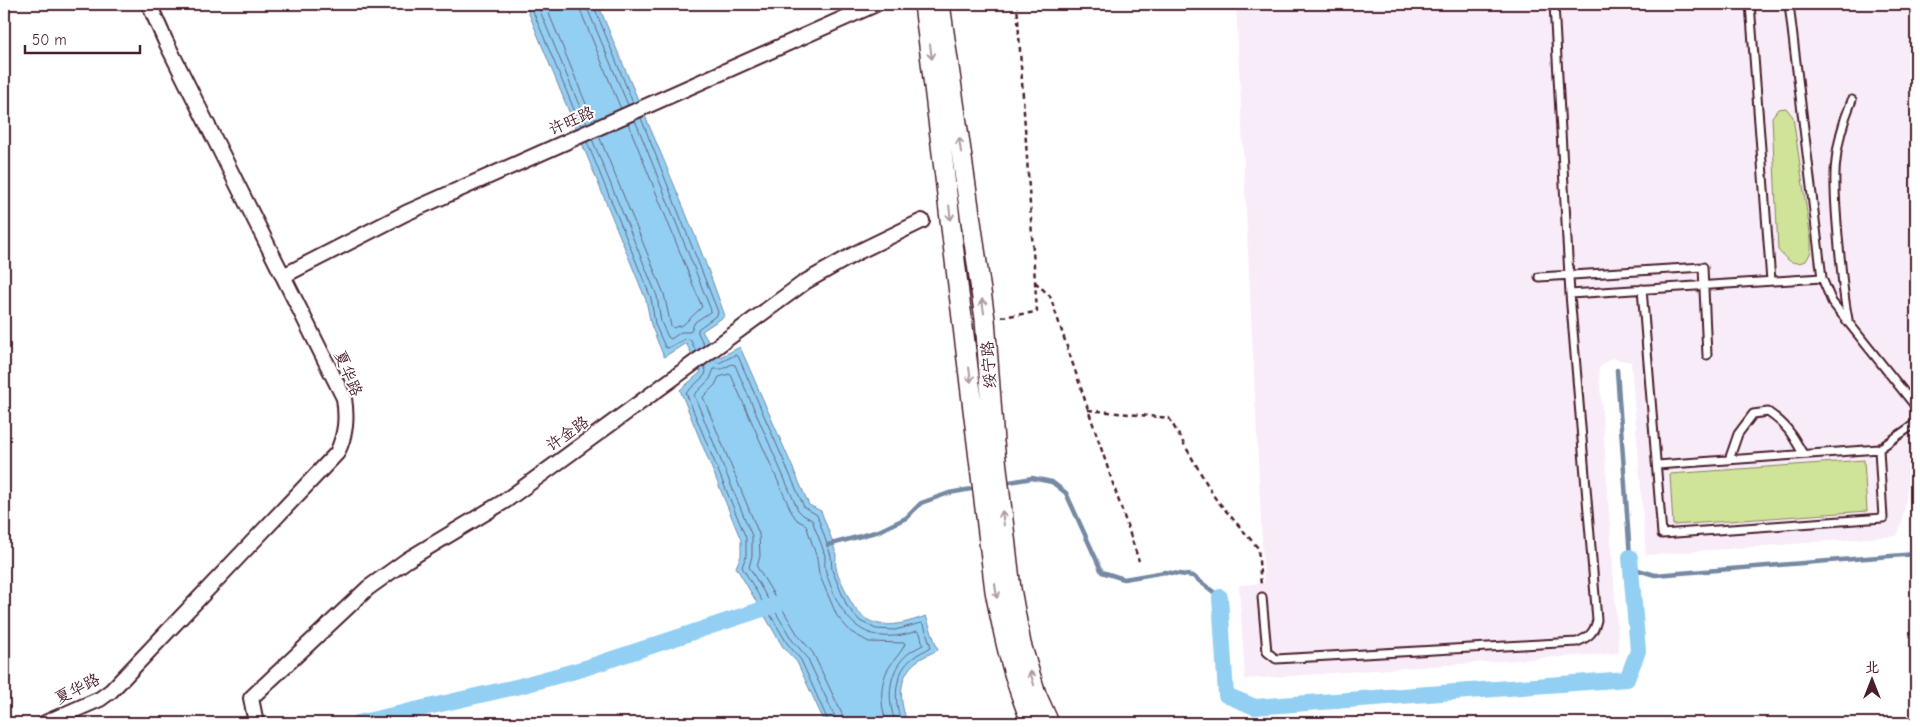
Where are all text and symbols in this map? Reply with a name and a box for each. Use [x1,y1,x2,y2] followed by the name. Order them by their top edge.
[25,22,140,54] scale bar
[32,31,67,49] text: 50 m
[926,44,936,60] one-way arrow
[546,103,597,139] street label: 许旺路
[955,137,965,153] one-way arrow
[945,205,955,221] one-way arrow
[978,298,988,314] one-way arrow
[978,340,1000,390] street label: 绥宁路
[330,348,366,399] street label: 夏华路
[965,366,975,382] one-way arrow
[543,412,592,455] street label: 许金路
[998,511,1008,527] one-way arrow
[991,582,1001,598] one-way arrow
[1848,654,1898,704] north arrow
[1865,659,1879,676] text: 北
[52,670,103,708] street label: 夏华路
[1026,670,1036,686] one-way arrow

